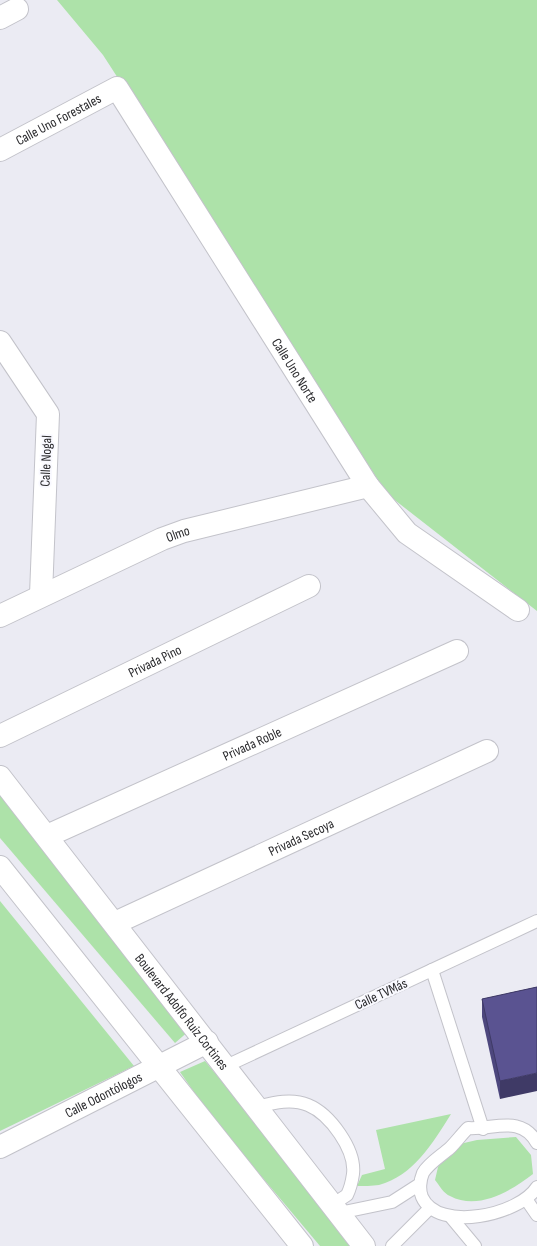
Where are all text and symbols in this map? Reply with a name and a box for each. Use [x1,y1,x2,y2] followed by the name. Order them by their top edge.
[13,90,104,149] street label: Calle Uno Forestales
[268,335,322,406] street label: Calle Uno Norte
[37,435,55,487] street label: Calle Nogal
[163,521,191,545] street label: Olmo
[125,641,184,681] street label: Privada Pino
[220,723,284,764] street label: Privada Roble
[266,815,336,859] street label: Privada Secoya
[132,950,233,1073] street label: Boulevard Adolfo Ruiz Cortines
[352,975,410,1013] street label: Calle TVMás
[62,1068,145,1121] street label: Calle Odontólogos

